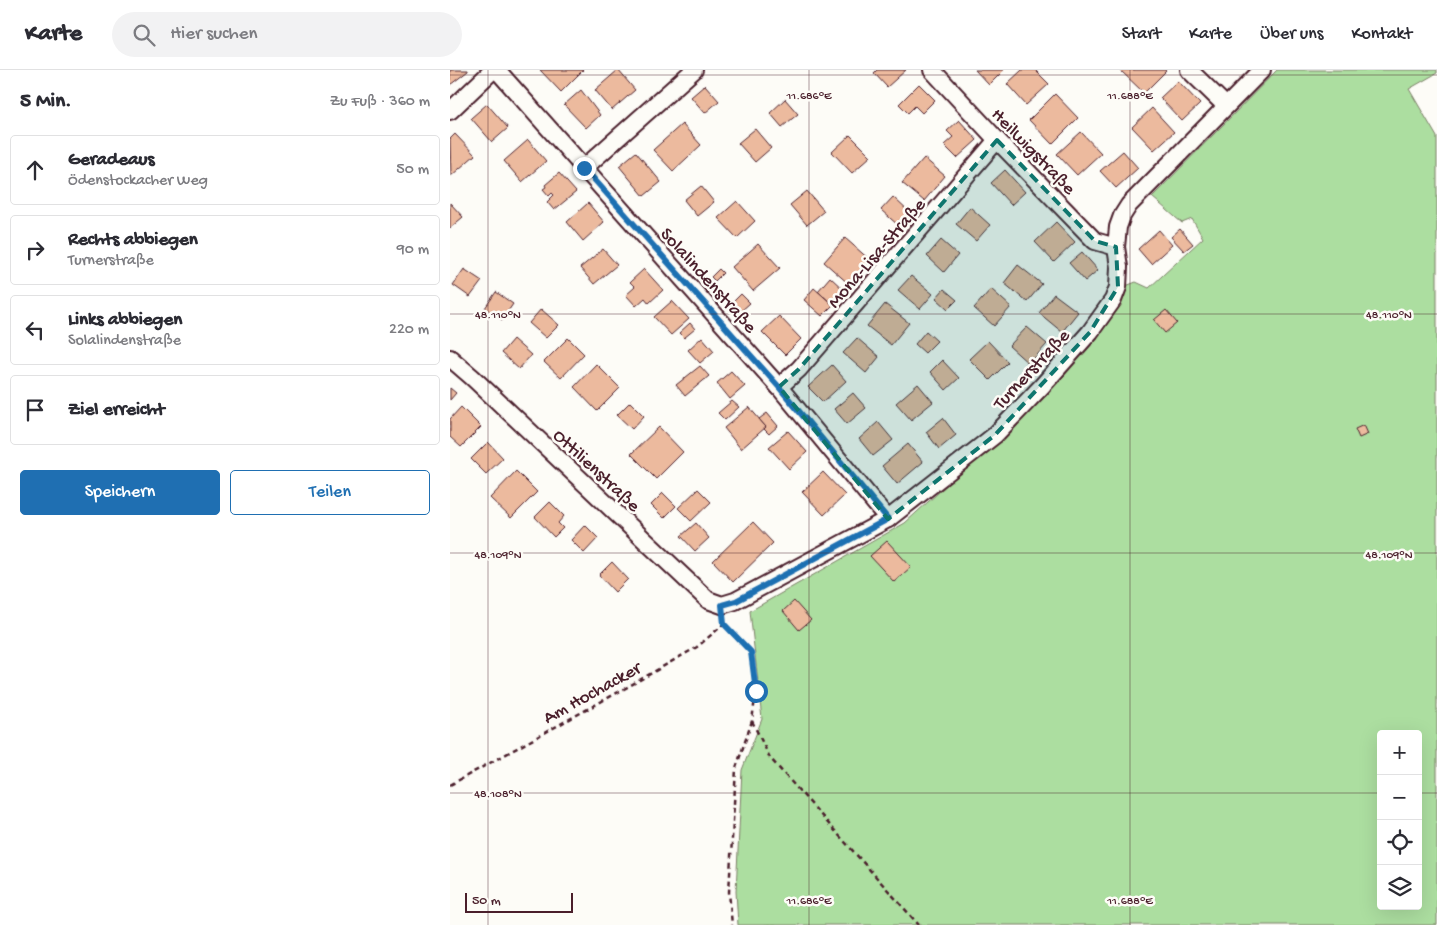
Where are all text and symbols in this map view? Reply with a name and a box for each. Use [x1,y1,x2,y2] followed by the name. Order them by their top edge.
[112,12,462,57] search box
[25,20,82,49] text: Karte
[130,21,158,49] icon: search
[170,23,258,46] text: Hier suchen
[1122,24,1161,45] text: Start
[1189,24,1232,45] text: Karte
[1260,24,1323,45] text: Über uns
[1351,24,1412,45] text: Kontakt
[20,90,72,115] text: 5 Min.
[785,90,832,104] text: 11.686°E
[1106,90,1153,104] text: 11.688°E
[330,93,430,112] text: Zu Fuß · 360 m
[985,104,1080,201] street label: Heilwigstraße
[68,149,154,172] text: Geradeaus
[21,156,49,184] icon: ahead
[573,157,596,180] route end
[396,161,429,180] text: 50 m
[68,172,208,191] text: Ödenstockacher Weg
[824,194,932,314] street label: Mona-Lisa-Straße
[654,224,761,339] street label: Solalindenstraße
[68,229,198,252] text: Rechts abbiegen
[21,236,49,264] icon: right
[397,241,429,260] text: 90 m
[68,252,154,271] text: Turnerstraße
[68,309,182,332] text: Links abbiegen
[475,309,521,323] text: 48.110°N
[1366,309,1412,323] text: 48.110°N
[21,316,49,344] icon: left
[389,321,429,340] text: 220 m
[989,325,1076,416] street label: Turnerstraße
[68,332,181,351] text: Solalindenstraße
[21,396,49,424] icon: arrive
[68,399,165,422] text: Ziel erreicht
[547,425,644,518] street label: Ottilienstraße
[20,470,220,515] button: Speichern
[230,470,430,515] button: Teilen
[475,549,522,563] text: 48.109°N
[1366,549,1413,563] text: 48.109°N
[540,657,648,730] street label: Am Hochacker
[745,680,768,703] route start
[1377,730,1422,910] map controls
[1377,730,1422,775] button: +
[1377,775,1422,820] button: −
[474,788,522,802] text: 48.108°N
[1377,820,1422,865] button: locate
[1377,865,1422,910] button: layers
[465,890,572,913] scale bar
[472,893,501,910] text: 50 m
[785,895,832,909] text: 11.686°E
[1106,895,1153,909] text: 11.688°E

